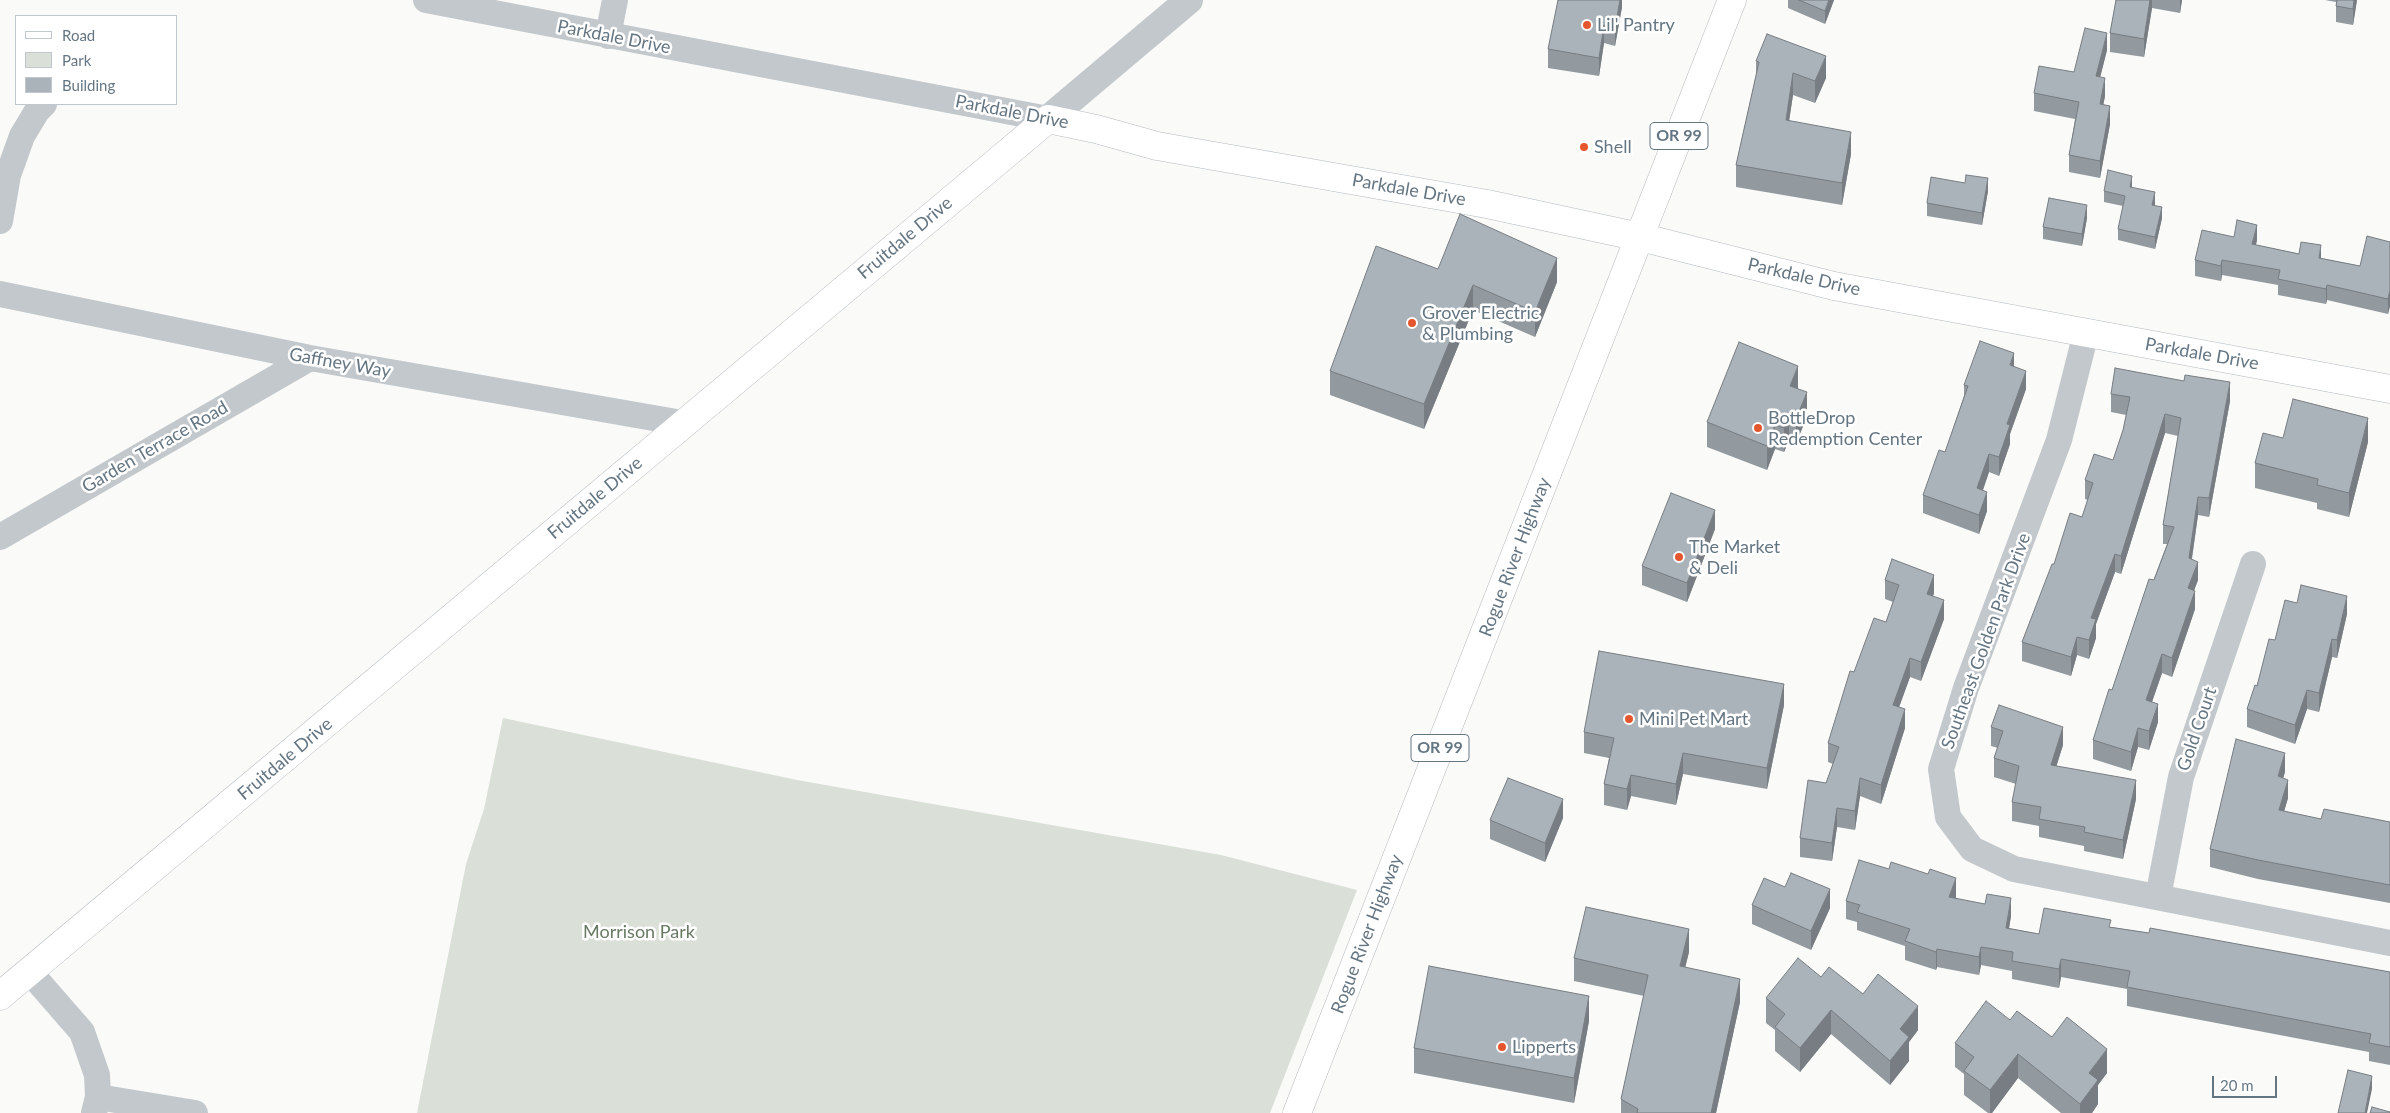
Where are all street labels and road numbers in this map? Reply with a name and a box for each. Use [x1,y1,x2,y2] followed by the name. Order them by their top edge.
[555,15,673,59] street label: Parkdale Drive
[953,90,1071,134] street label: Parkdale Drive
[1650,122,1708,150] road number: OR 99
[1350,169,1468,211] street label: Parkdale Drive
[853,192,957,284] street label: Fruitdale Drive
[1746,254,1862,300] street label: Parkdale Drive
[2143,333,2261,375] street label: Parkdale Drive
[288,343,392,383] street label: Gaffney Way
[78,396,232,498] street label: Garden Terrace Road
[543,452,647,544] street label: Fruitdale Drive
[1475,474,1555,640] street label: Rogue River Highway
[1937,530,2035,752] street label: Southeast Golden Park Drive
[2173,684,2221,774] street label: Gold Court
[233,713,337,805] street label: Fruitdale Drive
[1411,734,1469,761] road number: OR 99
[1327,851,1407,1017] street label: Rogue River Highway

